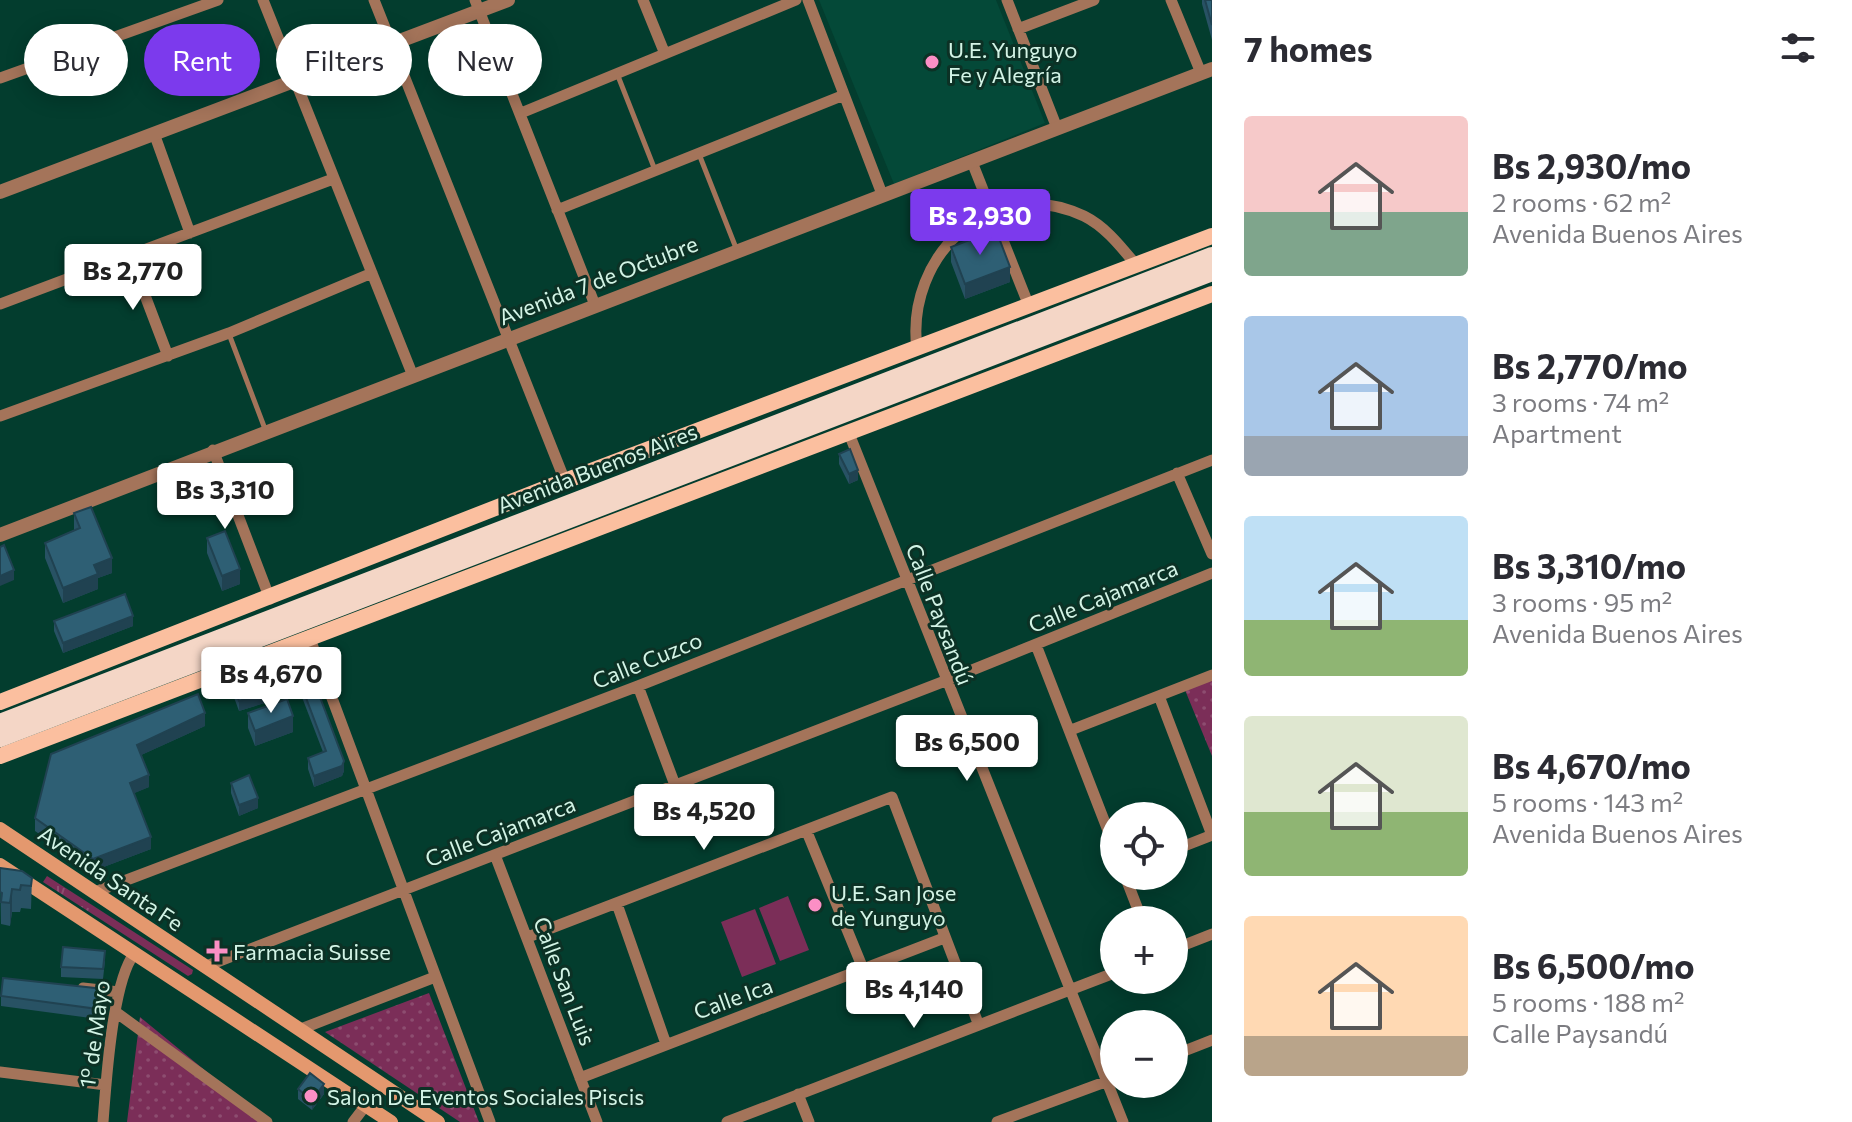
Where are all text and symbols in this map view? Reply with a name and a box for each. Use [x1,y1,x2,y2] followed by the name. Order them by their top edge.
[24,24,128,96] chip: Buy
[144,24,260,96] chip: Rent
[276,24,412,96] chip: Filters
[428,24,542,96] chip: New
[1776,26,1820,70] icon: filters
[1244,27,1373,69] text: 7 homes
[948,36,1078,88] place label: U.E. Yunguyo Fe y Alegría
[923,53,941,71] marker: U.E. Yunguyo Fe y Alegría
[1492,144,1691,186] text: Bs 2,930/mo
[1308,148,1404,244] icon: home
[1492,186,1671,217] text: 2 rooms · 62 m²
[897,189,1063,257] pin: Bs 2,930
[928,199,1032,230] text: Bs 2,930
[1492,217,1743,248] text: Avenida Buenos Aires
[495,230,701,330] street label: Avenida 7 de Octubre
[50,244,216,312] pin: Bs 2,770
[82,254,184,285] text: Bs 2,770
[1492,344,1688,386] text: Bs 2,770/mo
[1308,348,1404,444] icon: home
[1492,386,1669,417] text: 3 rooms · 74 m²
[493,417,701,519] street label: Avenida Buenos Aires
[1492,417,1622,448] text: Apartment
[142,463,308,531] pin: Bs 3,310
[175,473,275,504] text: Bs 3,310
[901,540,979,688] street label: Calle Paysandú
[1492,544,1686,586] text: Bs 3,310/mo
[1308,548,1404,644] icon: home
[1024,554,1182,638] street label: Calle Cajamarca
[1492,586,1672,617] text: 3 rooms · 95 m²
[1492,617,1743,648] text: Avenida Buenos Aires
[588,626,706,694] street label: Calle Cuzco
[188,647,354,715] pin: Bs 4,670
[219,657,323,688] text: Bs 4,670
[884,715,1050,783] pin: Bs 6,500
[914,725,1020,756] text: Bs 6,500
[1492,744,1691,786] text: Bs 4,670/mo
[1308,748,1404,844] icon: home
[621,784,787,852] pin: Bs 4,520
[1492,786,1683,817] text: 5 rooms · 143 m²
[421,790,579,872] street label: Calle Cajamarca
[652,794,756,825] text: Bs 4,520
[1100,802,1188,1098] map controls
[1100,802,1188,890] button: locate
[1492,817,1743,848] text: Avenida Buenos Aires
[33,820,189,936] street label: Avenida Santa Fe
[831,879,956,931] place label: U.E. San Jose de Yunguyo
[806,896,824,914] marker: U.E. San Jose de Yunguyo
[1100,906,1188,994] button: +
[528,913,602,1049] street label: Calle San Luis
[233,938,391,965] place label: Farmacia Suisse
[208,942,226,960] marker: Farmacia Suisse
[1492,944,1694,986] text: Bs 6,500/mo
[1308,948,1404,1044] icon: home
[831,962,997,1030] pin: Bs 4,140
[690,971,776,1025] street label: Calle Ica
[864,972,964,1003] text: Bs 4,140
[73,978,115,1090] street label: 1º de Mayo
[1492,986,1684,1017] text: 5 rooms · 188 m²
[1100,1010,1188,1098] button: −
[1492,1017,1668,1048] text: Calle Paysandú
[327,1083,644,1110] place label: Salon De Eventos Sociales Piscis
[302,1087,320,1105] marker: Salon De Eventos Sociales Piscis

